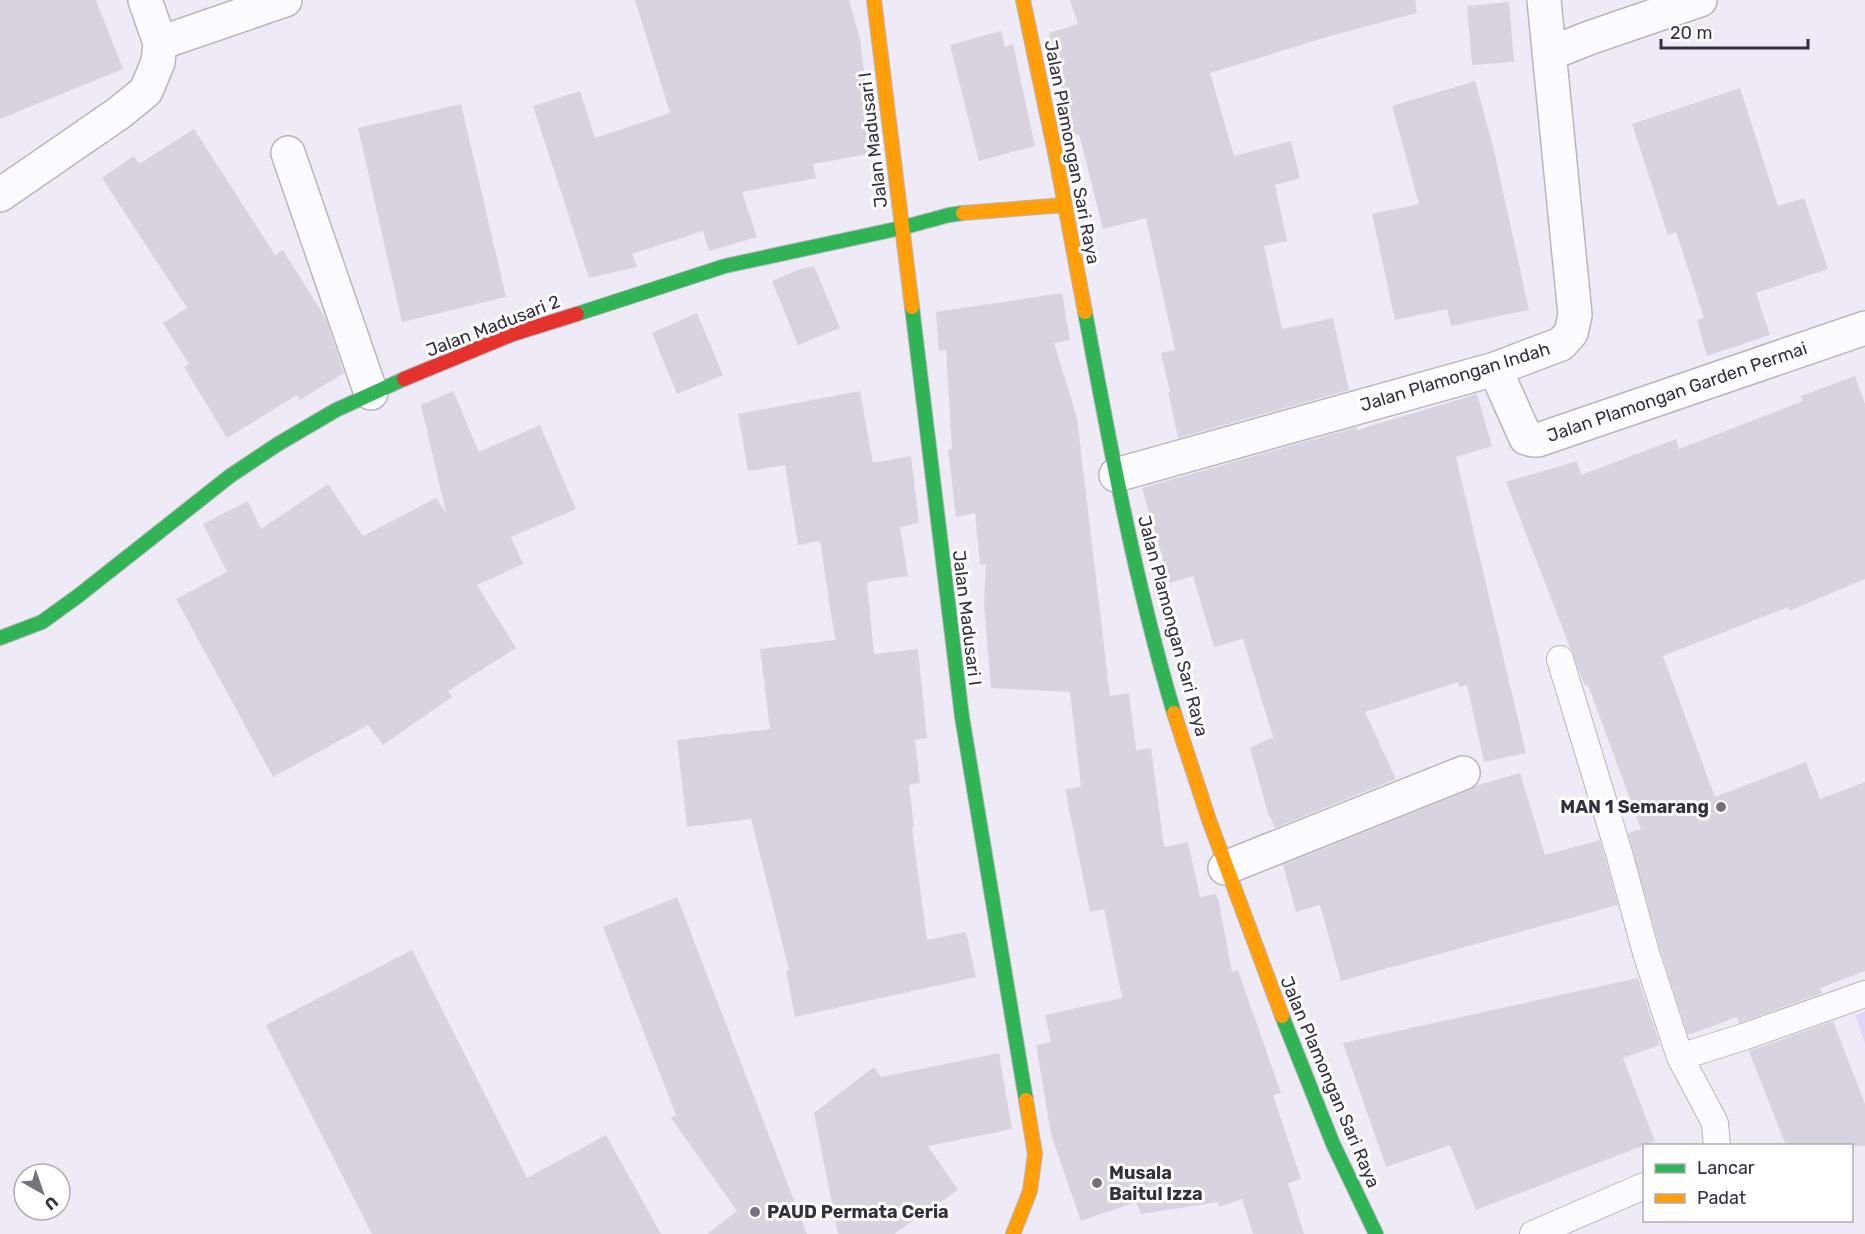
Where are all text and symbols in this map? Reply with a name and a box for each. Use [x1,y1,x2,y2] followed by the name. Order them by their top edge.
[1661,12,1808,50] scale bar
[1670,22,1712,44] text: 20 m
[1039,38,1105,266] street label: Jalan Plamongan Sari Raya
[854,71,892,209] street label: Jalan Madusari I
[423,290,563,362] street label: Jalan Madusari 2
[1544,337,1810,447] street label: Jalan Plamongan Garden Permai
[1357,338,1553,416] street label: Jalan Plamongan Indah
[1133,513,1213,739] street label: Jalan Plamongan Sari Raya
[948,549,986,687] street label: Jalan Madusari I
[1560,796,1709,818] place label: MAN 1 Semarang
[1714,800,1728,814] marker: MAN 1 Semarang
[1275,973,1385,1191] street label: Jalan Plamongan Sari Raya
[1643,1144,1853,1222] legend
[1697,1157,1755,1179] text: Lancar
[12,1162,72,1222] north arrow
[1109,1162,1203,1205] place label: Musala Baitul Izza
[1090,1176,1104,1190] marker: Musala Baitul Izza
[1697,1187,1746,1209] text: Padat
[41,1192,62,1214] text: U
[767,1201,949,1223] place label: PAUD Permata Ceria
[748,1205,762,1219] marker: PAUD Permata Ceria

